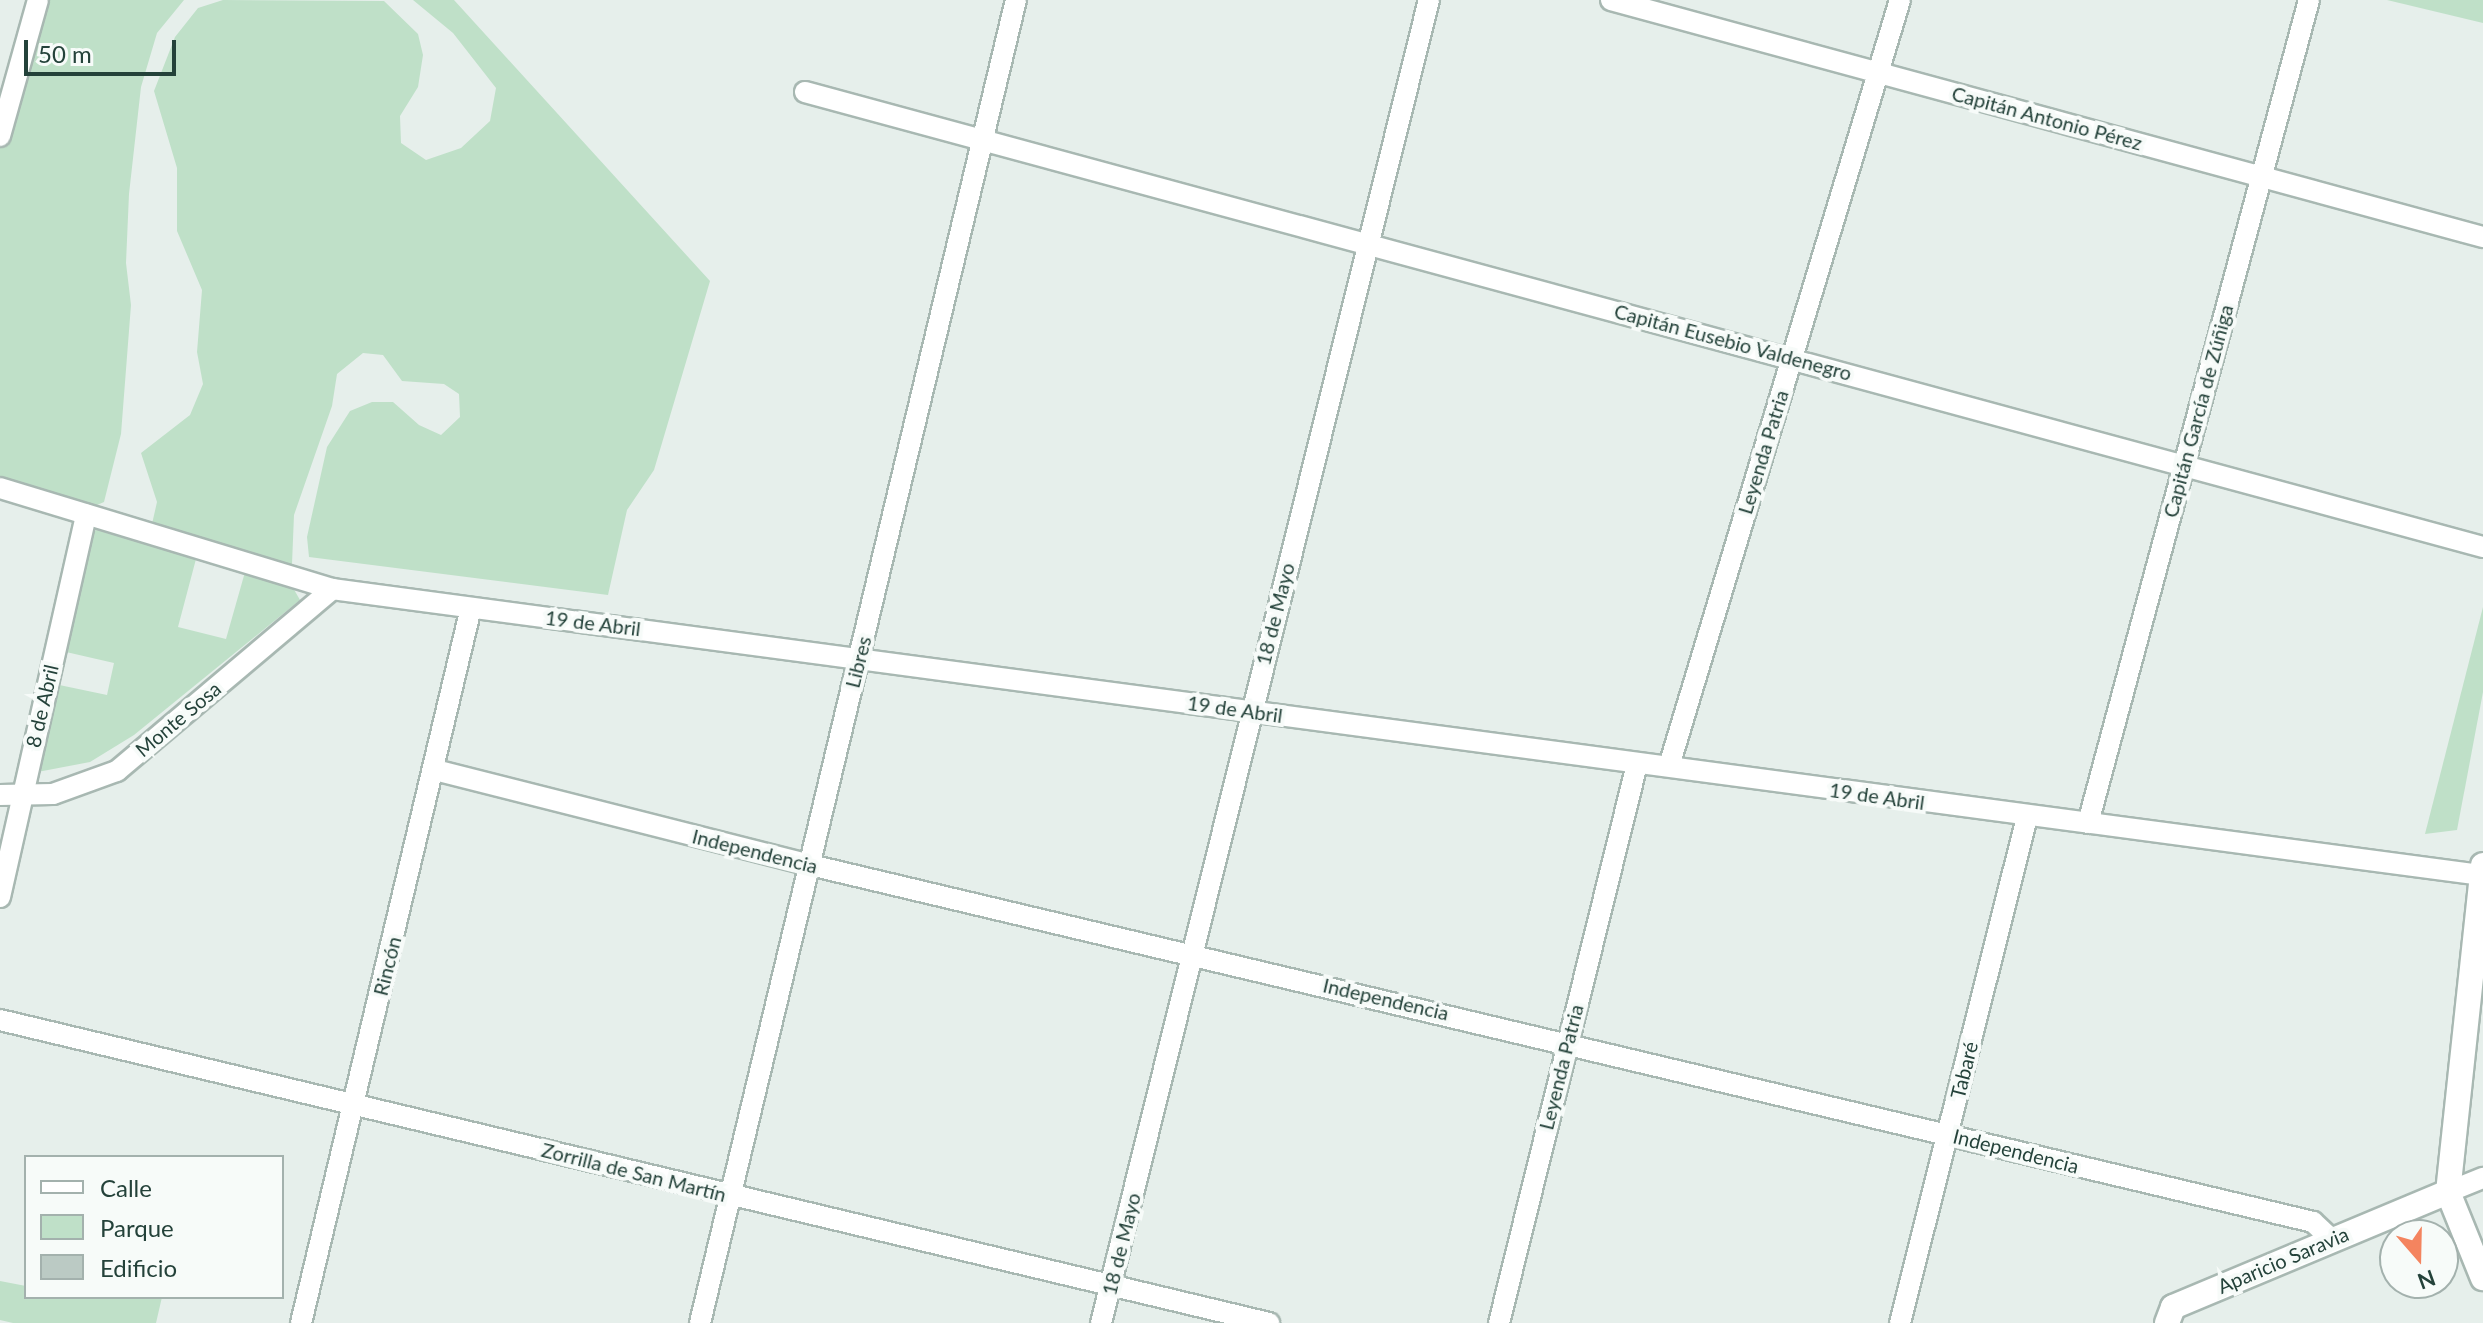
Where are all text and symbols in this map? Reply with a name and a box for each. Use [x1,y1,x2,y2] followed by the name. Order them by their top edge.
[28,24,180,74] scale bar
[38,39,92,68] text: 50 m
[1949,81,2145,155] street label: Capitán Antonio Pérez
[1611,299,1855,385] street label: Capitán Eusebio Valdenegro
[2158,302,2238,520] street label: Capitán García de Zúñiga
[1733,387,1793,517] street label: Leyenda Patria
[1251,560,1299,668] street label: 18 de Mayo
[544,605,642,641] street label: 19 de Abril
[840,634,876,690] street label: Libres
[21,662,63,750] street label: 8 de Abril
[130,676,226,762] street label: Monte Sosa
[1185,690,1285,728] street label: 19 de Abril
[1827,777,1927,815] street label: 19 de Abril
[690,824,820,878] street label: Independencia
[368,934,406,998] street label: Rincón
[1321,973,1451,1025] street label: Independencia
[1534,1002,1588,1132] street label: Leyenda Patria
[1945,1039,1983,1101] street label: Tabaré
[1951,1124,2081,1178] street label: Independencia
[539,1137,729,1207] street label: Zorrilla de San Martín
[24,1155,284,1299] legend
[100,1173,152,1202] text: Calle
[1097,1190,1145,1298] street label: 18 de Mayo
[100,1213,174,1242] text: Parque
[2379,1219,2459,1299] north arrow
[2214,1222,2352,1298] street label: Aparicio Saravia
[100,1253,177,1282] text: Edificio
[2414,1265,2439,1296] text: N

